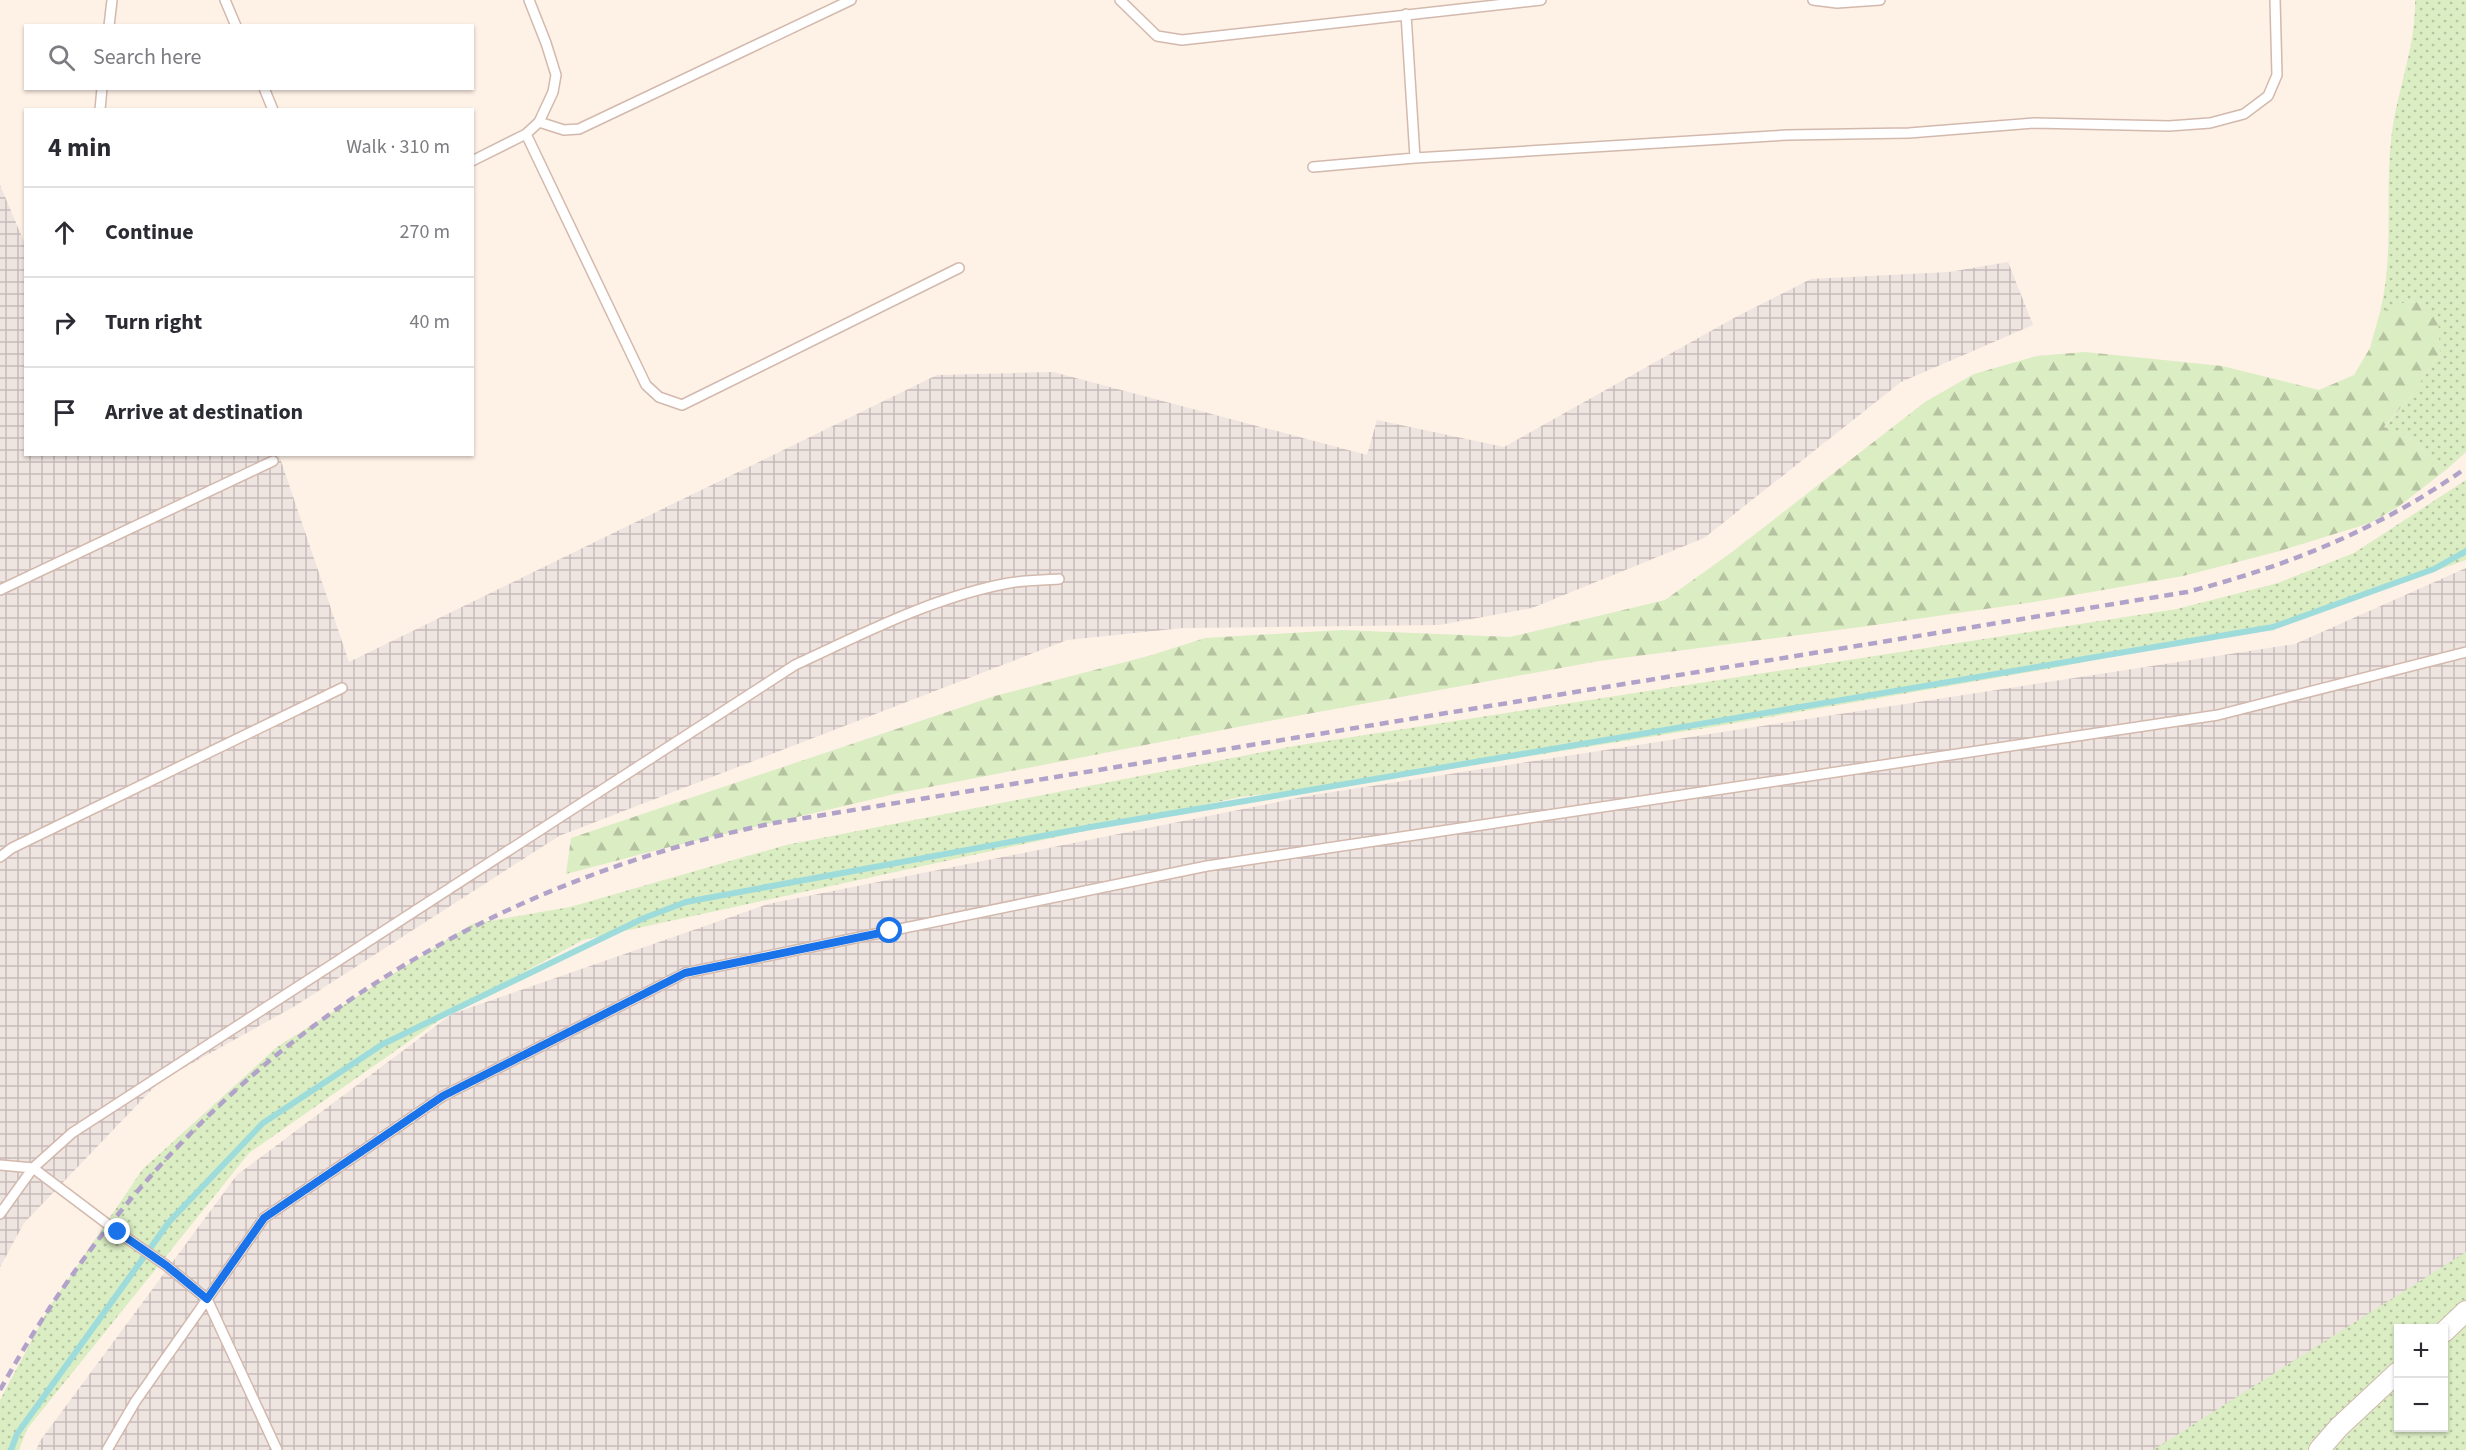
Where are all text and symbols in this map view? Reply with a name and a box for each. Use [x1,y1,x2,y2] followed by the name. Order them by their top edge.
[24,24,474,90] search box
[45,41,78,74] icon: search
[93,41,201,73] text: Search here
[48,129,111,166] text: 4 min
[346,133,450,161] text: Walk · 310 m
[48,216,81,249] icon: ahead
[105,216,194,248] text: Continue
[400,218,450,246] text: 270 m
[48,306,81,339] icon: right
[105,306,202,338] text: Turn right
[410,308,450,336] text: 40 m
[48,396,81,429] icon: arrive
[105,396,303,428] text: Arrive at destination
[876,917,902,943] route start
[104,1218,130,1244] route end
[2394,1324,2448,1432] map controls
[2394,1324,2448,1378] button: +
[2394,1378,2448,1432] button: −

